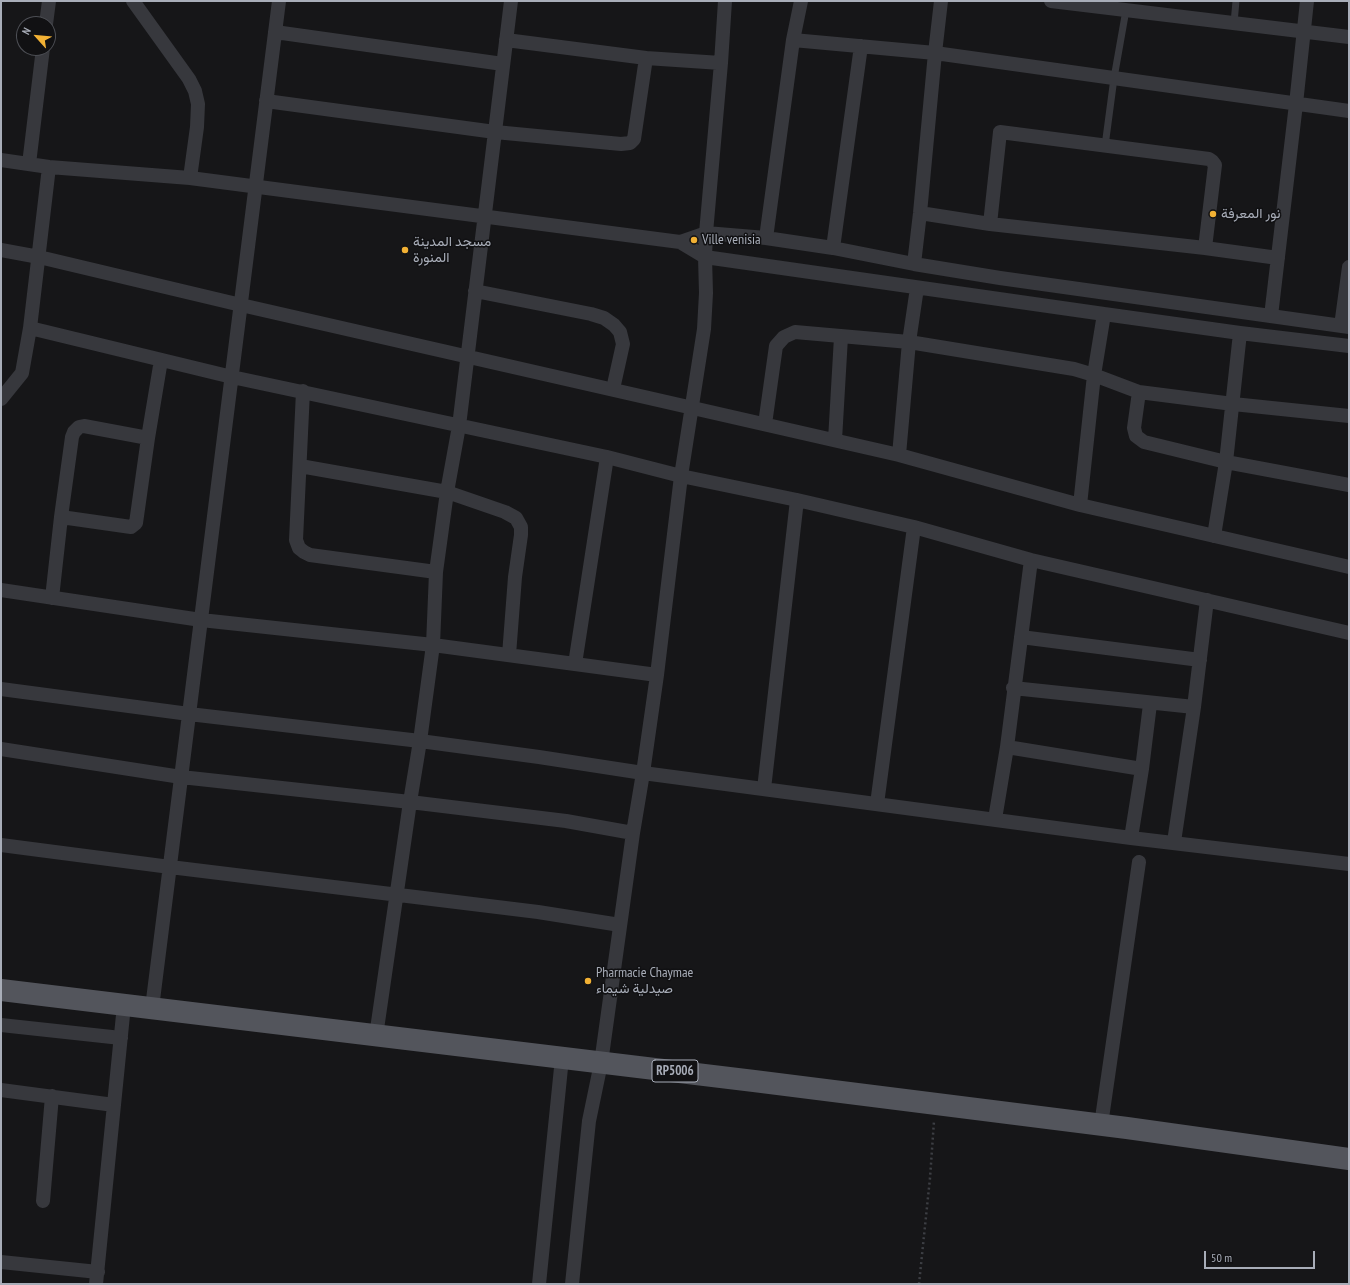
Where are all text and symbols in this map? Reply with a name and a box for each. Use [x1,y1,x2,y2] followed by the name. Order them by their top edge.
[16,16,56,56] north arrow
[19,25,34,37] text: N
[1221,206,1280,222] place label: نور المعرفة
[1208,209,1218,219] marker: نور المعرفة
[702,232,761,248] place label: Ville venisia
[413,234,491,266] place label: مسجد المدينة المنورة
[689,235,699,245] marker: Ville venisia
[400,245,410,255] marker: مسجد المدينة المنورة
[596,965,693,998] place label: Pharmacie Chaymae صيدلية شيماء
[583,976,593,986] marker: Pharmacie Chaymae صيدلية شيماء
[652,1060,698,1082] road number: RP5006
[1206,1243,1317,1269] scale bar
[1211,1250,1232,1265] text: 50 m

